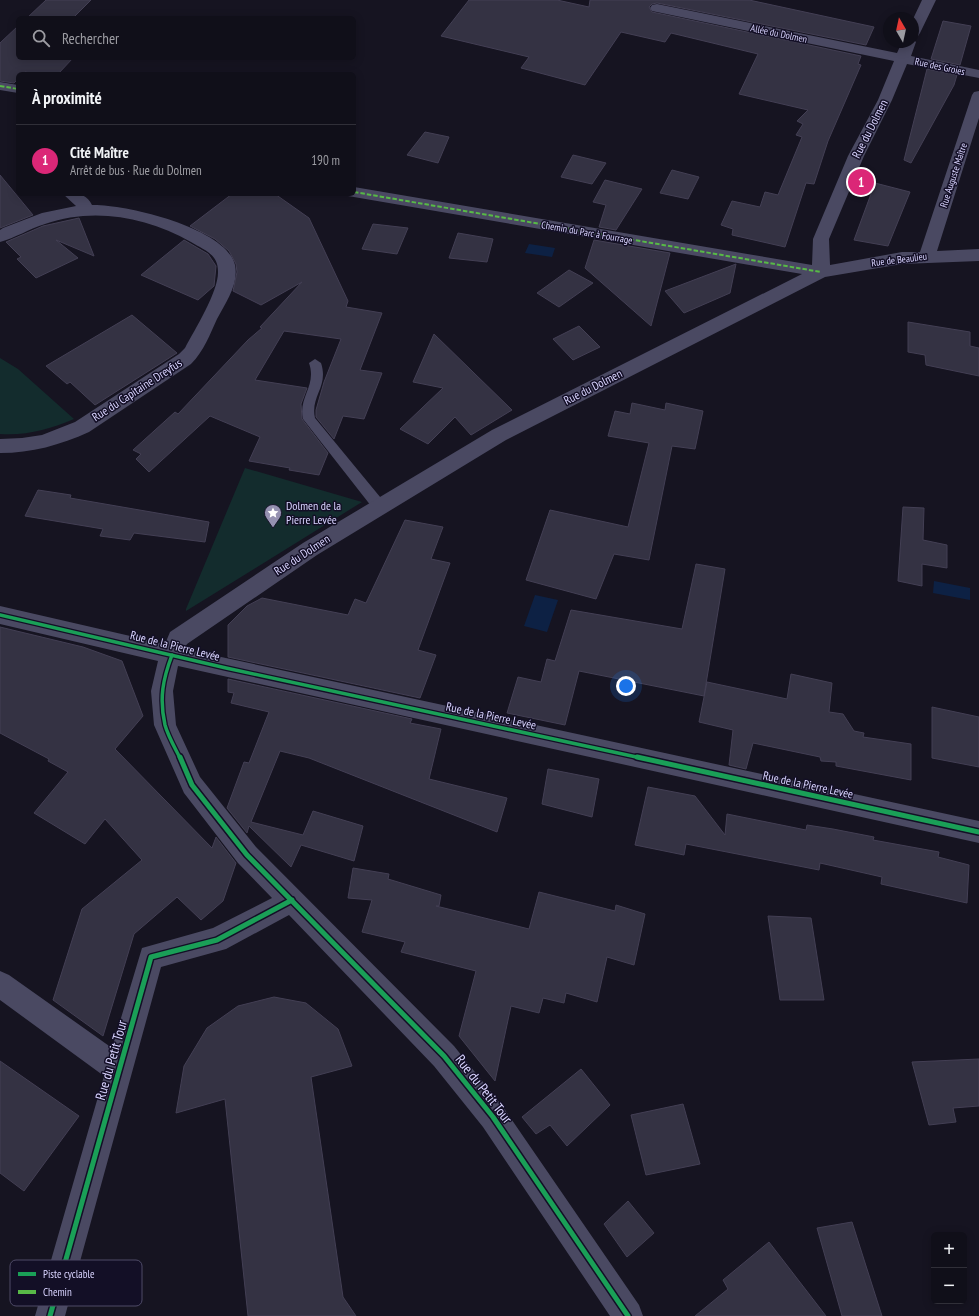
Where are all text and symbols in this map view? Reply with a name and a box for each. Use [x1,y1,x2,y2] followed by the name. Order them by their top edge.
[883,12,919,48] north arrow
[16,16,356,60] search box
[749,21,808,46] street label: Allée du Dolmen
[30,27,52,49] icon: search
[62,29,119,48] text: Rechercher
[914,55,967,78] street label: Rue des Groies
[32,87,102,109] text: À proximité
[848,97,891,161] street label: Rue du Dolmen
[937,141,970,209] street label: Rue Auguste Maître
[70,143,129,162] text: Cité Maître
[42,152,48,169] text: 1
[311,152,340,169] text: 190 m
[70,162,202,179] text: Arrêt de bus · Rue du Dolmen
[848,167,874,197] pin: 1
[540,218,634,247] street label: Chemin du Parc à Fourrage
[870,250,928,269] street label: Rue de Beaulieu
[89,355,184,424] street label: Rue du Capitaine Dreyfus
[561,365,625,408] street label: Rue du Dolmen
[286,498,341,527] place label: Dolmen de la Pierre Levée
[263,503,283,528] place icon: Dolmen de la Pierre Levée
[271,531,333,578] street label: Rue du Dolmen
[129,627,222,664] street label: Rue de la Pierre Levée
[616,676,636,696] your location
[445,699,538,732] street label: Rue de la Pierre Levée
[762,768,855,801] street label: Rue de la Pierre Levée
[91,1018,131,1102] street label: Rue du Petit Tour
[452,1051,517,1127] street label: Rue du Petit Tour
[931,1232,967,1304] map controls
[931,1232,967,1268] button: +
[10,1260,142,1306] legend
[43,1267,95,1281] text: Piste cyclable
[931,1268,967,1304] button: −
[43,1285,72,1299] text: Chemin

